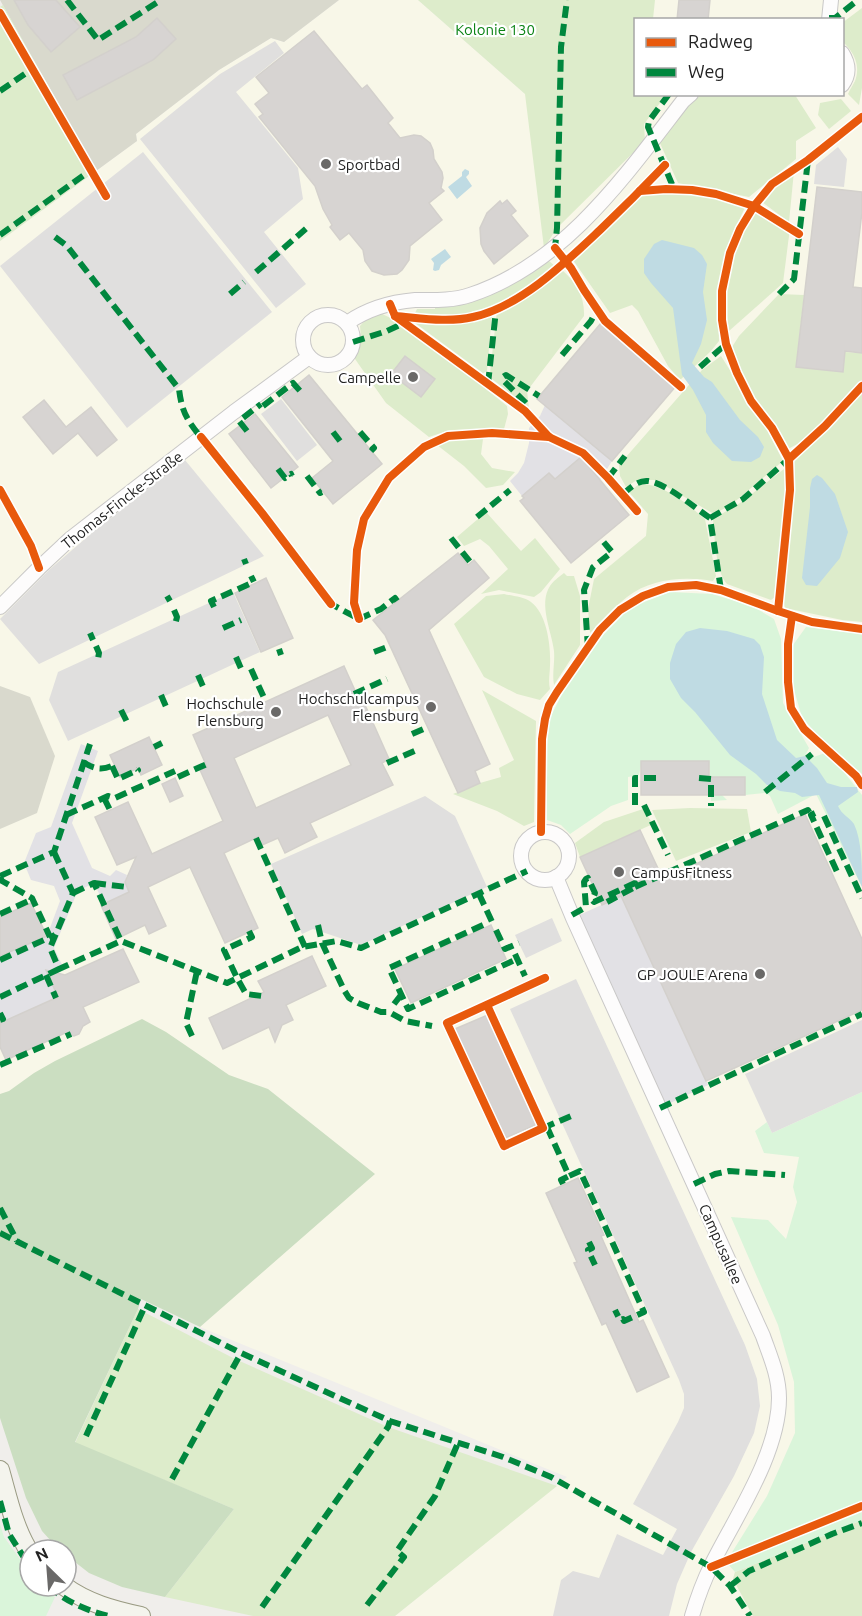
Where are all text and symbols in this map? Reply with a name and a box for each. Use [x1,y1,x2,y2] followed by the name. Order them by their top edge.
[634,18,844,96] legend
[455,21,535,38] park label: Kolonie 130
[688,31,753,51] text: Radweg
[688,61,725,81] text: Weg
[338,156,400,173] place label: Sportbad
[319,157,333,171] marker: Sportbad
[338,369,401,386] place label: Campelle
[406,370,420,384] marker: Campelle
[58,448,186,552] street label: Thomas-Fincke-Straße
[298,690,419,724] place label: Hochschulcampus Flensburg
[186,695,264,729] place label: Hochschule Flensburg
[424,700,438,714] marker: Hochschulcampus Flensburg
[269,705,283,719] marker: Hochschule Flensburg
[631,864,732,881] place label: CampusFitness
[612,865,626,879] marker: CampusFitness
[637,966,748,983] place label: GP JOULE Arena
[753,967,767,981] marker: GP JOULE Arena
[696,1201,746,1287] street label: Campusallee
[18,1538,78,1598] north arrow
[32,1544,51,1565] text: N

